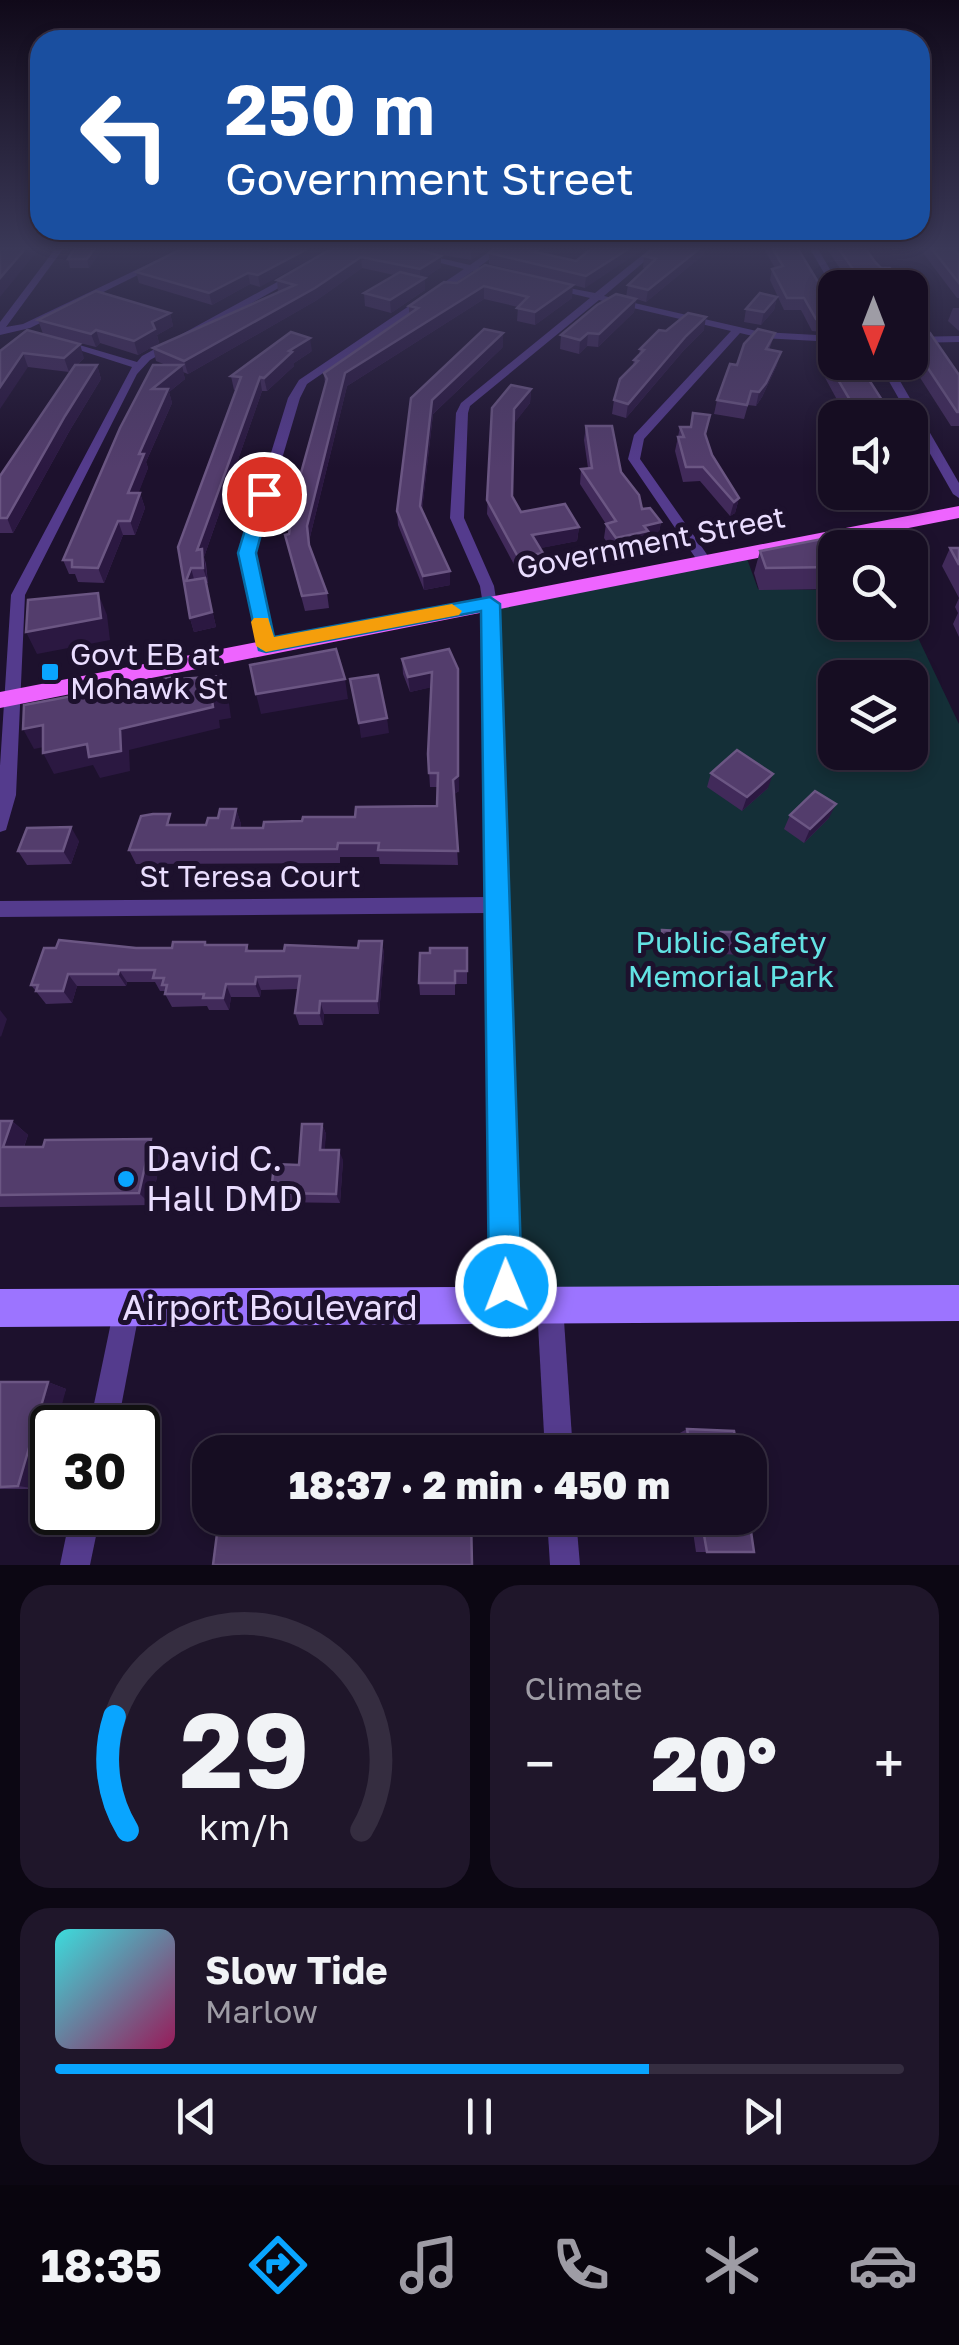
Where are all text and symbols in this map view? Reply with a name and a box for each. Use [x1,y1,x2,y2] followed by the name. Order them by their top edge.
[225,66,435,150] text: 250 m
[60,70,190,200] icon: left
[225,151,634,205] text: Government Street
[818,270,928,380] north arrow
[818,270,928,770] map controls
[818,400,928,510] button: sound
[222,452,307,537] pin
[237,467,292,522] icon: arrive
[514,498,788,586] street label: Government Street
[818,530,928,640] button: search
[70,636,228,706] place label: Govt EB at Mohawk St
[818,660,928,770] button: layers
[39,661,61,683] marker: Govt EB at Mohawk St
[139,858,361,894] street label: St Teresa Court
[628,924,834,994] park label: Public Safety Memorial Park
[146,1137,303,1219] place label: David C. Hall DMD
[115,1168,137,1190] marker: David C. Hall DMD
[454,1234,558,1338] position arrow
[122,1286,418,1328] street label: Airport Boulevard
[30,1405,160,1535] speed limit sign: 30
[289,1462,670,1507] text: 18:37 · 2 min · 450 m
[525,1669,643,1707] text: Climate
[180,1686,309,1811] text: 29
[652,1717,777,1808] text: 20°
[525,1730,555,1796] text: −
[874,1730,904,1796] text: +
[199,1805,290,1848] text: km/h
[205,1947,388,1992] text: Slow Tide
[205,1992,318,2030] text: Marlow
[169,2089,224,2144] icon: previous
[452,2089,507,2144] icon: pause
[735,2089,790,2144] icon: next
[243,2230,313,2300] icon: directions
[394,2230,464,2300] icon: music
[546,2230,616,2300] icon: phone
[697,2230,767,2300] icon: climate
[848,2230,918,2300] icon: car
[41,2238,162,2292] text: 18:35

